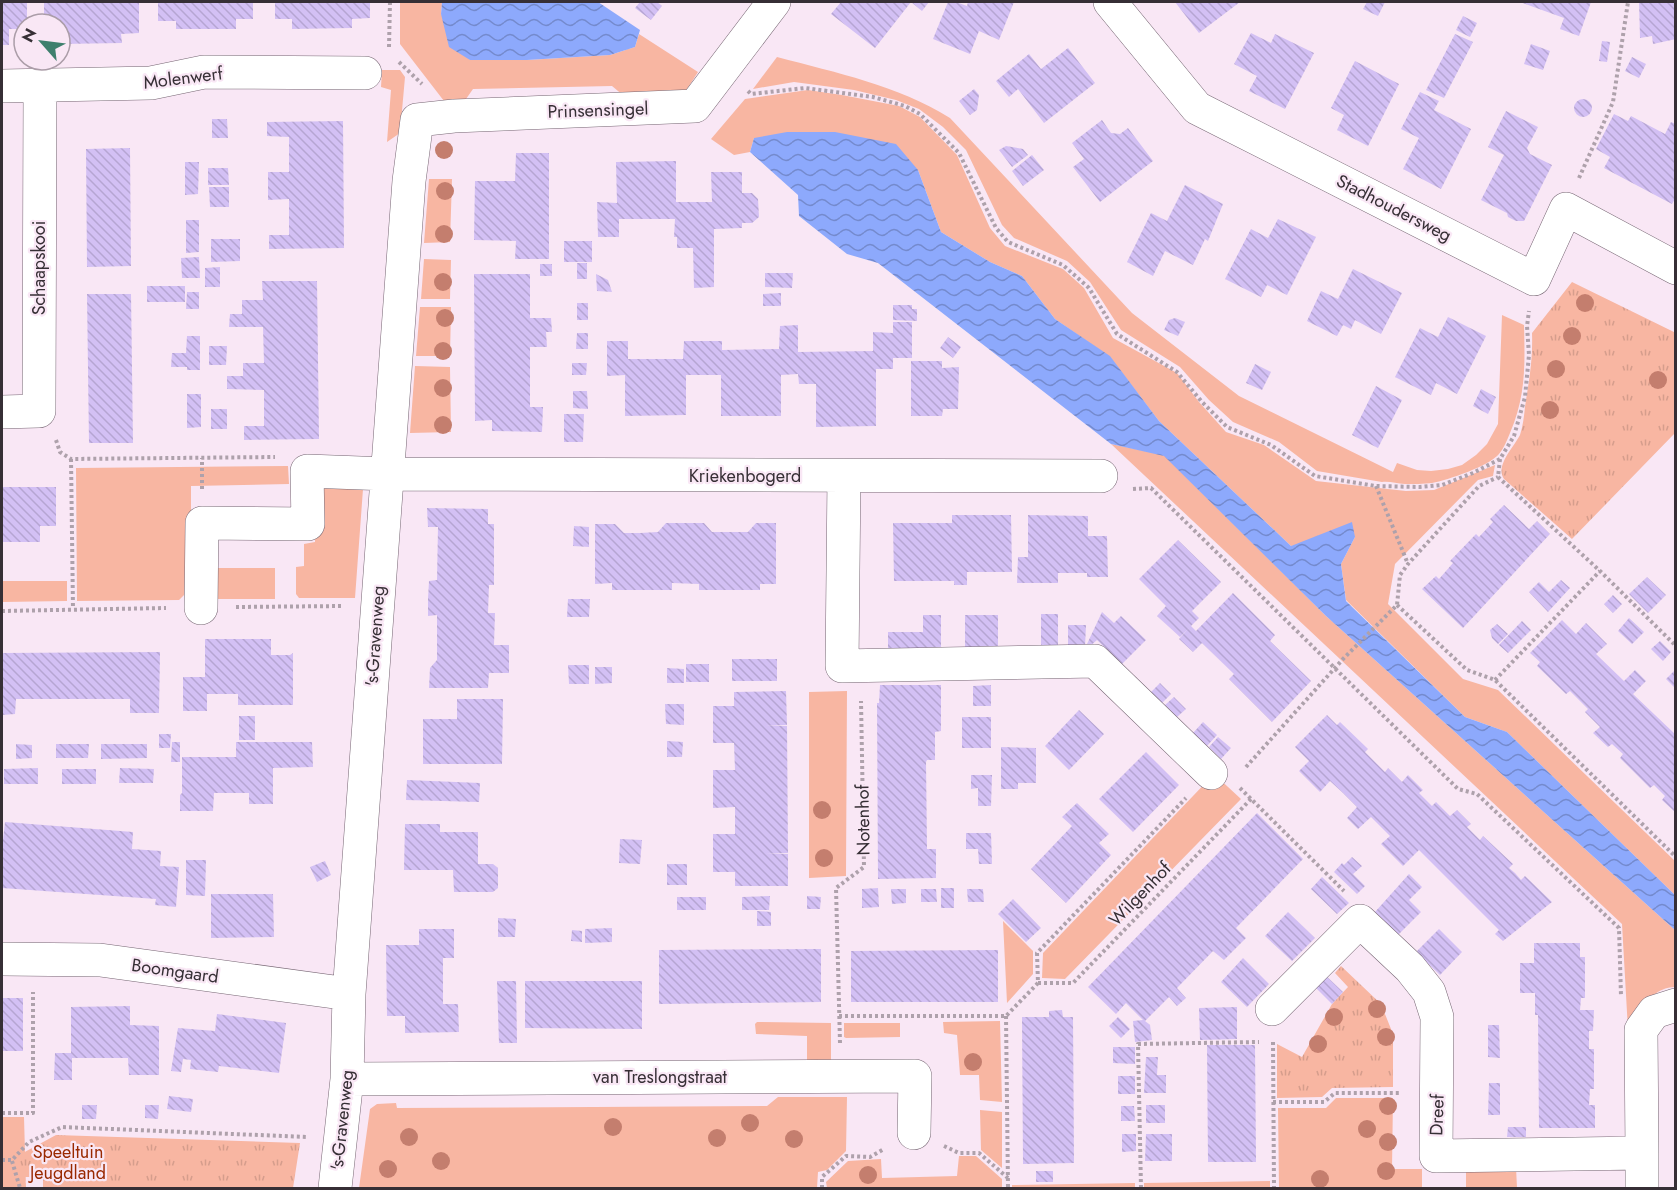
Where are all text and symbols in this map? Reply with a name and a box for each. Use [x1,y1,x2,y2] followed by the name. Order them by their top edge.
[12,12,72,72] north arrow
[16,24,42,46] text: N
[142,60,225,96] street label: Molenwerf
[547,95,649,125] street label: Prinsensingel
[1332,168,1456,248] street label: Stadhoudersweg
[26,221,52,315] street label: Schaapskooi
[689,463,801,489] street label: Kriekenbogerd
[359,585,391,687] street label: 's-Gravenweg
[849,783,877,856] street label: Notenhof
[1103,856,1178,932] street label: Wilgenhof
[130,952,220,990] street label: Boomgaard
[593,1064,728,1090] street label: van Treslongstraat
[324,1068,360,1172] street label: 's-Gravenweg
[1423,1093,1451,1136] street label: Dreef
[28,1139,106,1186] park label: Speeltuin Jeugdland

